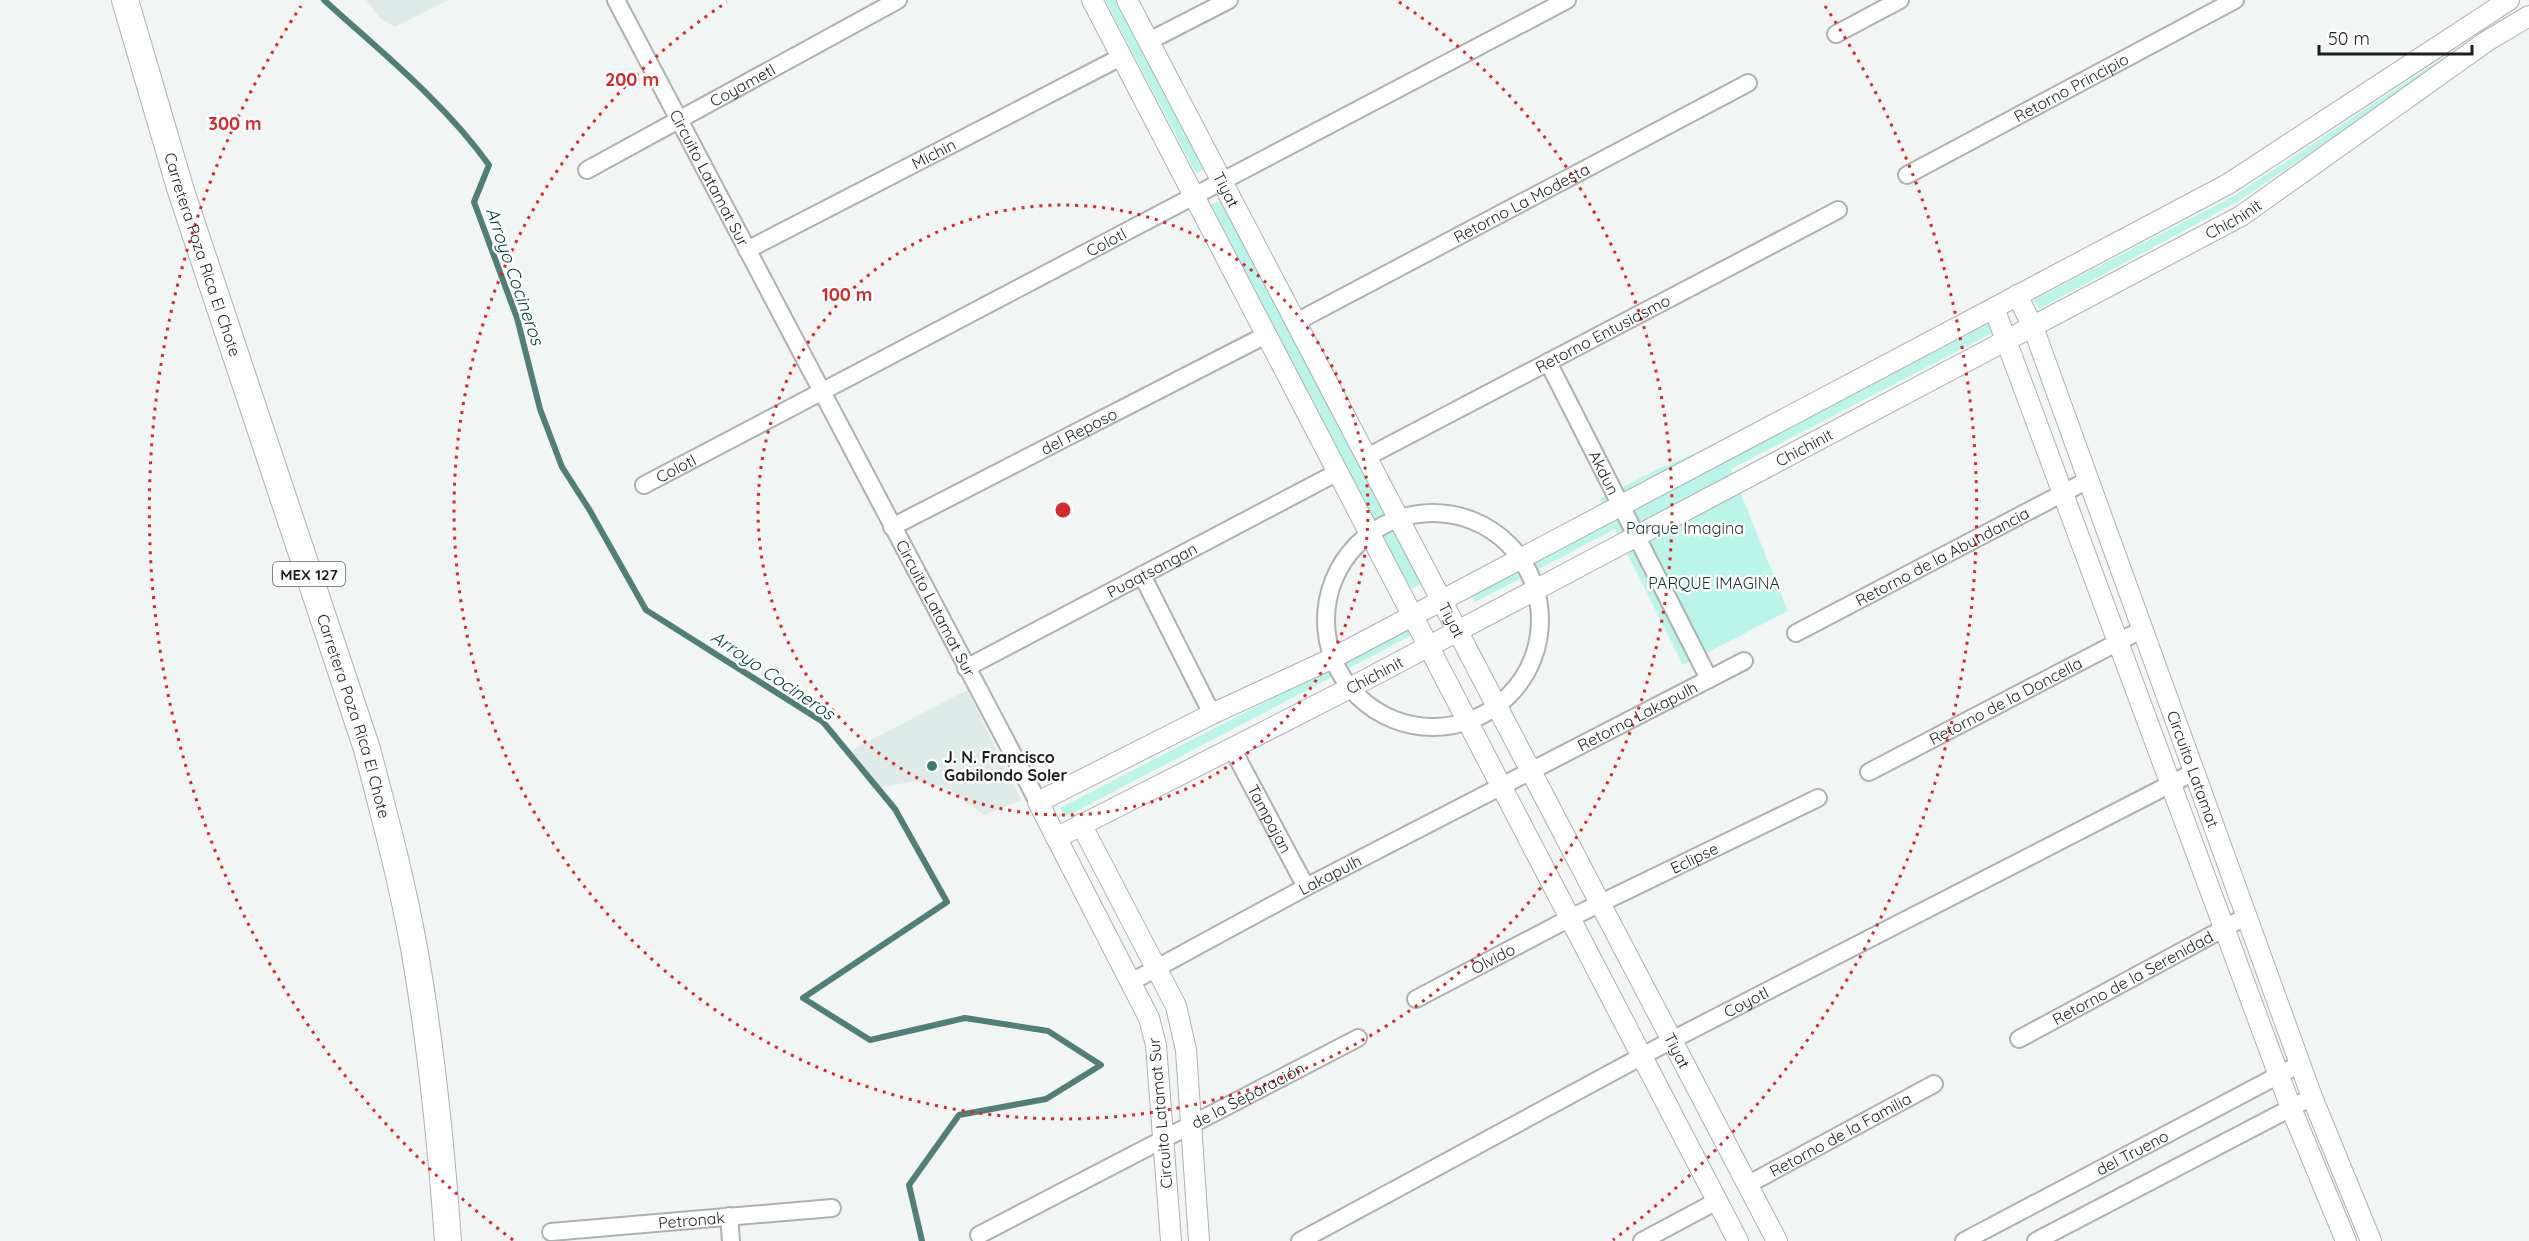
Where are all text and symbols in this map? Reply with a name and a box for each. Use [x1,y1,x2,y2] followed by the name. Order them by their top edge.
[2319,18,2472,56] scale bar
[2328,27,2370,50] text: 50 m
[2010,49,2132,126] street label: Retorno Principio
[706,59,779,111] street label: Coyametl
[605,68,659,91] text: 200 m
[665,106,754,250] street label: Circuito Latamat Sur
[208,112,262,135] text: 300 m
[908,134,959,173] street label: Michin
[160,150,245,359] street label: Carretera Poza Rica El Chote
[1450,159,1593,247] street label: Retorno La Modesta
[1209,168,1244,211] street label: Tiyat
[2202,195,2265,243] street label: Chichinit
[481,204,550,349] water label: Arroyo Cocineros
[1083,223,1130,261] street label: Colotl
[822,283,872,306] text: 100 m
[1532,290,1673,377] street label: Retorno Entusiasmo
[1037,403,1120,459] street label: del Reposo
[1772,424,1836,471] street label: Chichinit
[1585,447,1624,498] street label: Akdun
[652,450,699,487] street label: Colotl
[1053,500,1073,520] centre of rings
[1852,503,2033,610] street label: Retorno de la Abundancia
[1626,518,1744,538] park label: Parque Imagina
[892,536,980,680] street label: Circuito Latamat Sur
[1103,538,1200,602] street label: Puaqtsangan
[273,562,345,586] road number: MEX 127
[1648,573,1780,593] park label: PARQUE IMAGINA
[1434,599,1469,641] street label: Tiyat
[313,611,395,821] street label: Carretera Poza Rica El Chote
[707,625,840,726] water label: Arroyo Cocineros
[1343,652,1407,698] street label: Chichinit
[1926,653,2086,749] street label: Retorno de la Doncella
[1574,677,1701,755] street label: Retorno Lakapulh
[2163,708,2224,830] street label: Circuito Latamat
[944,747,1068,785] place label: J. N. Francisco Gabilondo Soler
[925,759,939,773] marker: J. N. Francisco Gabilondo Soler
[1243,781,1296,857] street label: Tampajan
[1667,838,1721,878] street label: Eclipse
[1295,850,1365,899] street label: Lakapulh
[2049,926,2216,1029] street label: Retorno de la Serenidad
[1468,939,1518,978] street label: Olvido
[1720,982,1772,1022] street label: Coyotl
[1660,1029,1695,1072] street label: Tiyat
[1143,1037,1177,1189] street label: Circuito Latamat Sur
[1188,1058,1308,1133] street label: de la Separación
[1766,1088,1915,1181] street label: Retorno de la Familia
[2093,1125,2172,1180] street label: del Trueno
[657,1207,726,1233] street label: Petronak

